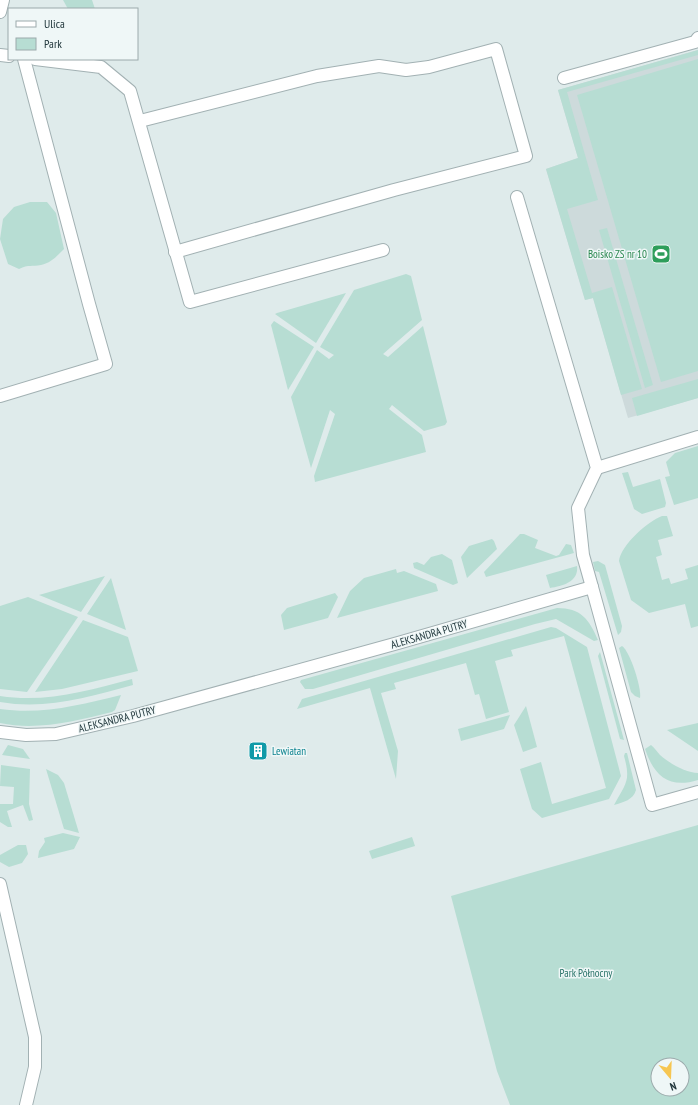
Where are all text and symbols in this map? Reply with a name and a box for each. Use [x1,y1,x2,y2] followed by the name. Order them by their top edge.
[8,8,138,60] legend
[44,16,65,31] text: Ulica
[44,36,62,51] text: Park
[650,243,672,265] sports icon: Boisko ZS nr 10
[588,247,647,261] place label: Boisko ZS nr 10
[389,616,469,652] street label: ALEKSANDRA PUTRY
[77,703,157,735] street label: ALEKSANDRA PUTRY
[247,740,269,762] building icon: Lewiatan
[272,744,306,758] place label: Lewiatan
[560,966,613,980] park label: Park Północny
[650,1057,690,1097] north arrow
[668,1079,678,1094] text: N

